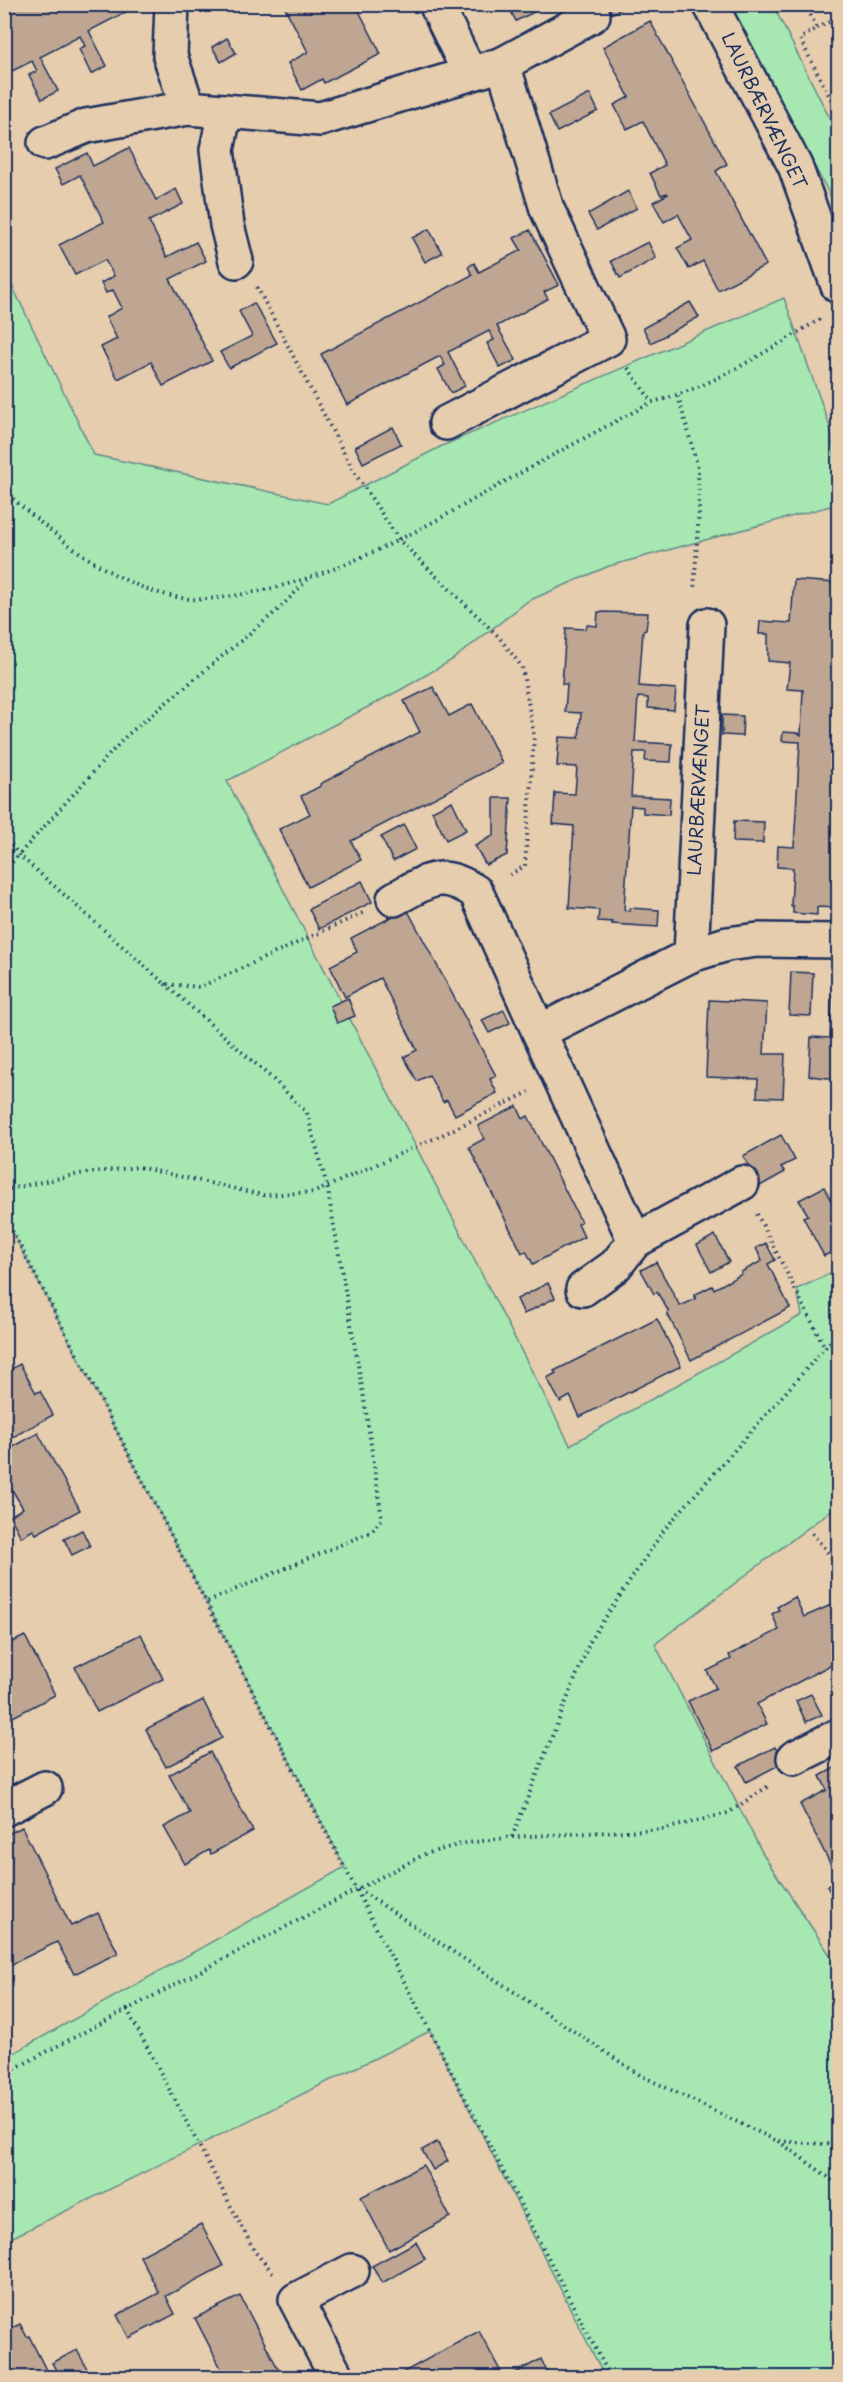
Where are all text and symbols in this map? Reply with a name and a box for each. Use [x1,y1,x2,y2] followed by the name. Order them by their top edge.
[716,27,815,194] street label: LAURBÆRVÆNGET
[680,703,716,876] street label: LAURBÆRVÆNGET

